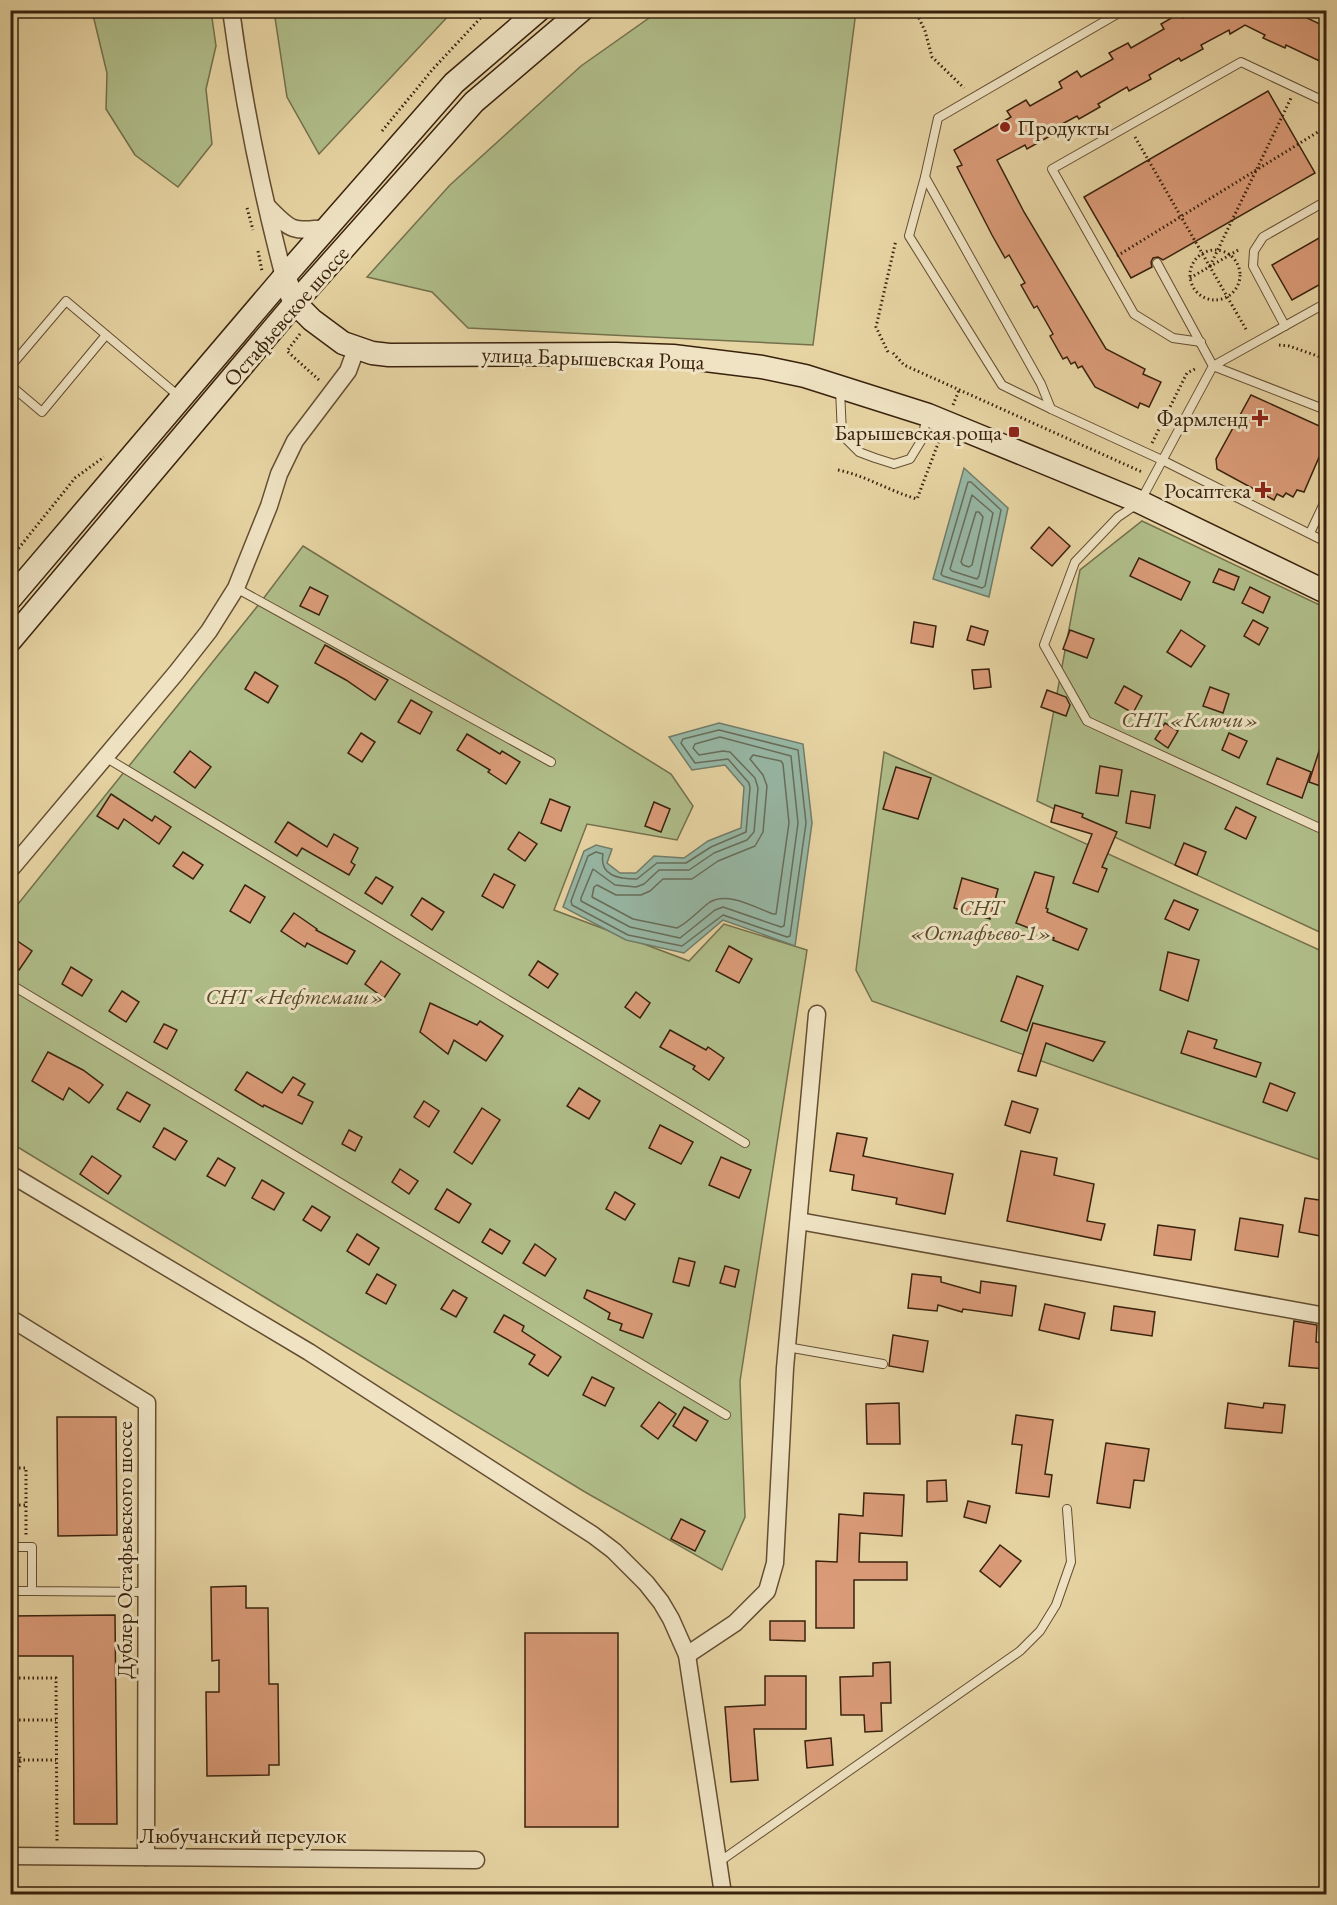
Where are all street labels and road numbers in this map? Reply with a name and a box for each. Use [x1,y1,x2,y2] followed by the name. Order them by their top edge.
[217,239,355,392] street label: Остафьевское шоссе
[481,340,705,376] street label: улица Барышевская Роща
[110,1421,139,1679] street label: Дублер Остафьевского шоссе
[139,1821,347,1850] street label: Любучанский переулок

